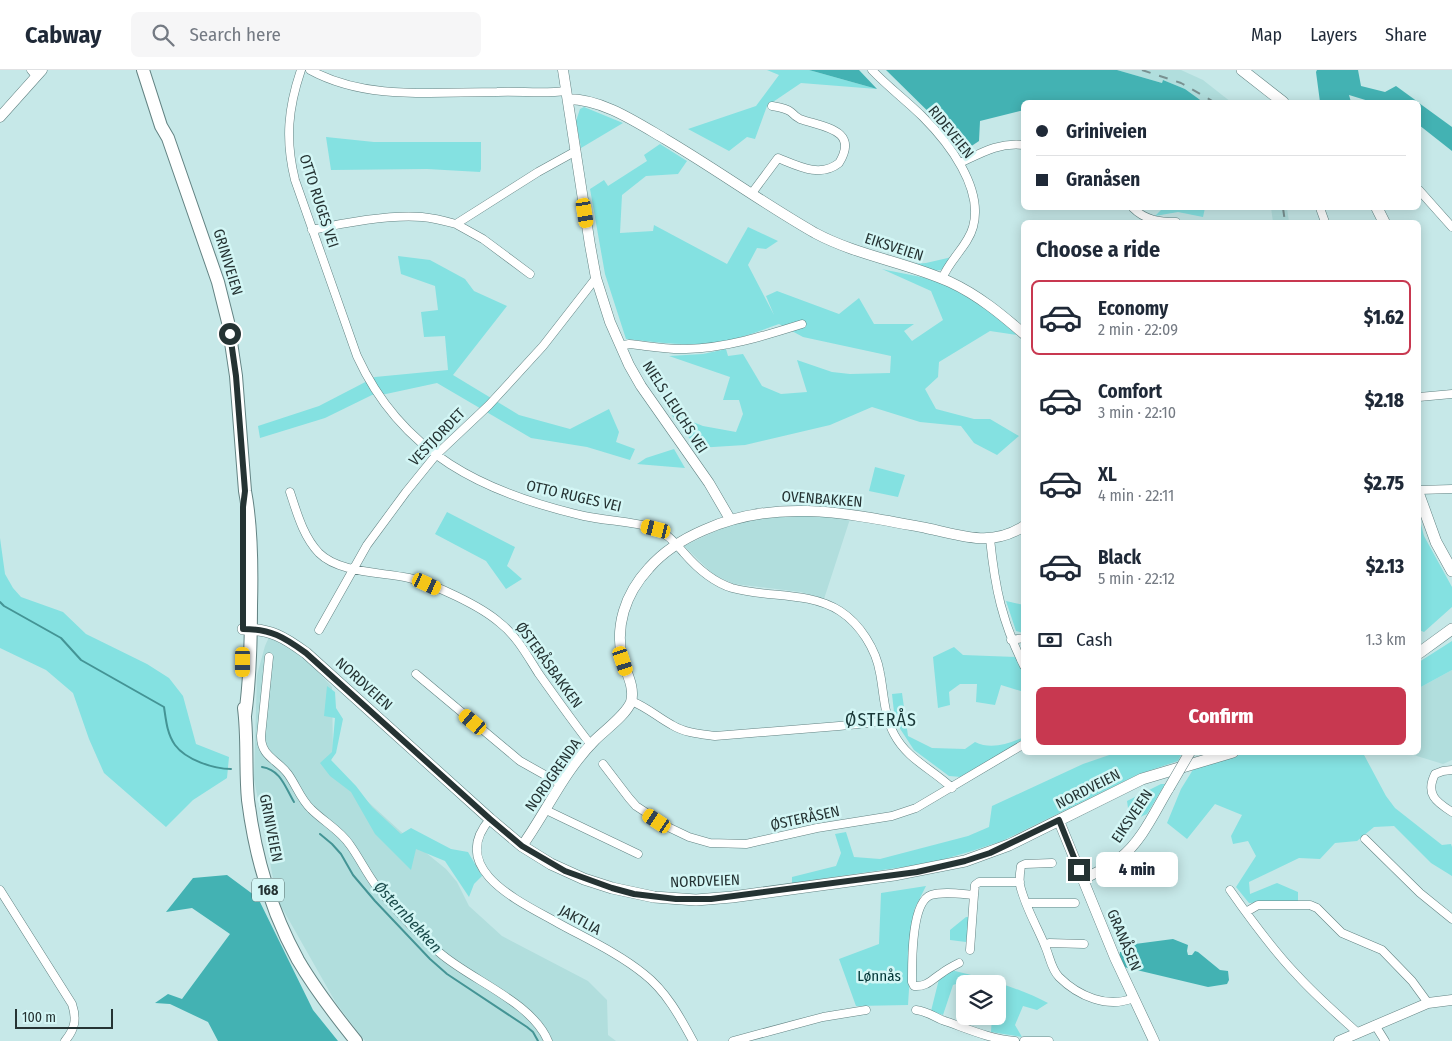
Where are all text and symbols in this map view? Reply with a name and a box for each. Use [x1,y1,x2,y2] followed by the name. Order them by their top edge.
[131,12,481,57] search box
[25,21,101,49] text: Cabway
[149,21,177,49] icon: search
[189,23,281,46] text: Search here
[1251,24,1282,46] text: Map
[1310,24,1357,46] text: Layers
[1385,24,1427,46] text: Share
[924,102,978,162] street label: RIDEVEIEN
[1066,120,1147,143] text: Griniveien
[295,152,343,250] street label: OTTO RUGES VEI
[1066,168,1140,191] text: Granåsen
[575,197,594,229] car
[209,227,247,297] street label: GRINIVEIEN
[862,229,926,265] street label: EIKSVEIEN
[1036,236,1160,263] text: Choose a ride
[1038,295,1083,340] icon: car
[1098,297,1168,320] text: Economy
[1364,306,1404,329] text: $1.62
[1098,320,1178,339] text: 2 min · 22:09
[219,323,241,345] route start
[639,358,711,456] street label: NIELS LEUCHS VEI
[1038,378,1083,423] icon: car
[1098,380,1162,403] text: Comfort
[1365,389,1404,412] text: $2.18
[1098,403,1176,422] text: 3 min · 22:10
[405,405,469,469] street label: VESTJORDET
[1038,461,1083,506] icon: car
[1098,463,1117,486] text: XL
[1364,472,1404,495] text: $2.75
[525,476,623,516] street label: OTTO RUGES VEI
[1098,486,1174,505] text: 4 min · 22:11
[781,487,863,511] street label: OVENBAKKEN
[639,518,672,540] car
[1038,544,1083,589] icon: car
[1098,546,1141,569] text: Black
[1366,555,1404,578] text: $2.13
[1098,569,1175,588] text: 5 min · 22:12
[410,571,443,597] car
[512,618,586,712] street label: ØSTERÅSBAKKEN
[1036,626,1064,654] icon: cash
[1076,628,1113,651] text: Cash
[1365,630,1406,649] text: 1.3 km
[611,644,634,678] car
[235,647,250,677] car
[332,654,396,714] street label: NORDVEIEN
[1036,687,1406,745] button: Confirm
[456,707,489,737] car
[845,708,917,731] district label: ØSTERÅS
[521,735,585,815] street label: NORDGRENDA
[1053,765,1123,813] street label: NORDVEIEN
[1108,786,1156,846] street label: EIKSVEIEN
[256,793,286,863] street label: GRINIVEIEN
[769,802,841,834] street label: ØSTERÅSEN
[640,806,673,836] car
[1096,852,1179,888] callout: 4 min
[1068,859,1090,881] route end
[1119,860,1155,879] text: 4 min
[670,871,740,891] street label: NORDVEIEN
[370,877,446,957] water label: Østernbekken
[252,878,284,902] road number: 168
[556,901,604,939] street label: JAKTLIA
[1103,906,1145,974] street label: GRANÅSEN
[857,967,901,985] park label: Lønnås
[956,975,1006,1025] map controls
[956,975,1006,1025] button: layers
[15,1006,112,1029] scale bar
[22,1009,56,1026] text: 100 m

